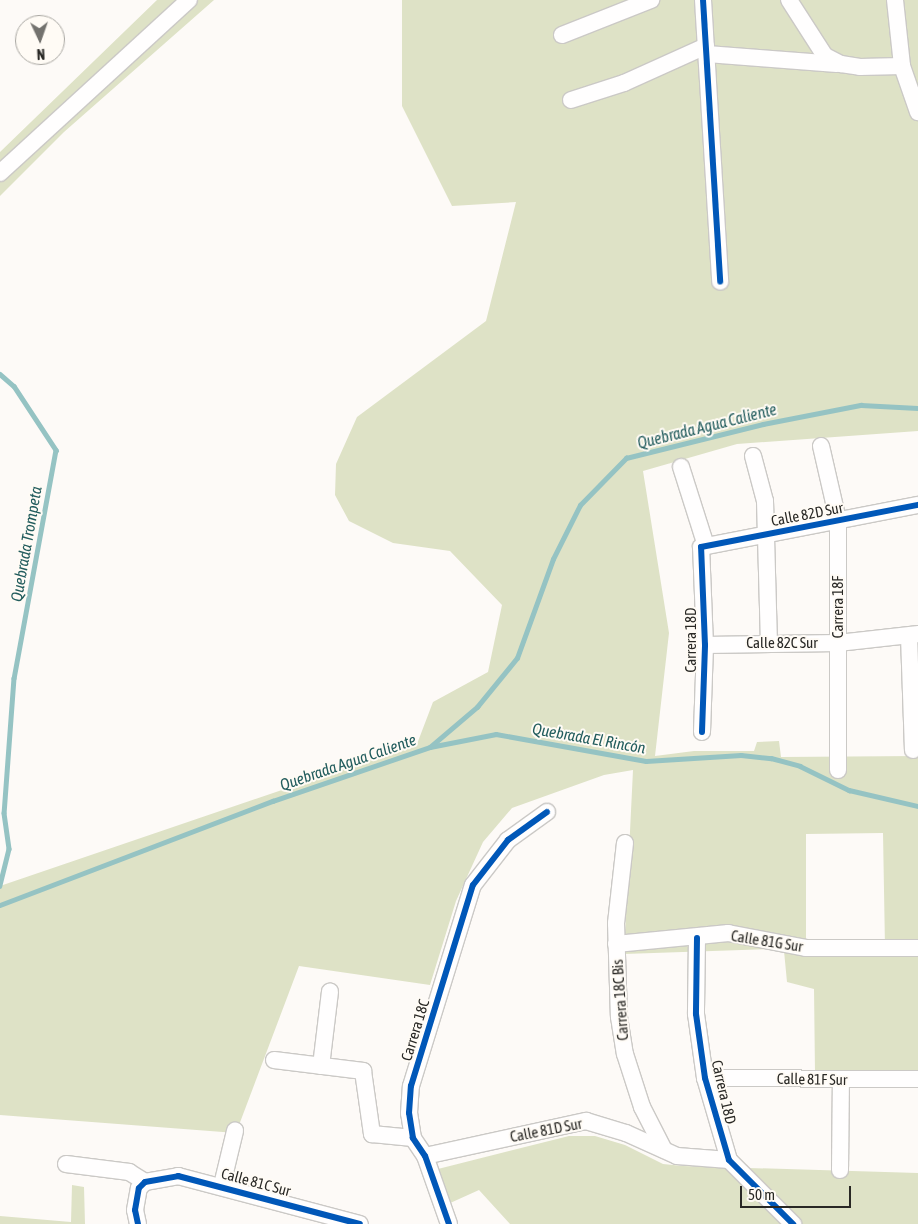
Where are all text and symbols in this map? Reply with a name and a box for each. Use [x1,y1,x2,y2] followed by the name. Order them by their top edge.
[15,15,65,65] north arrow
[36,46,45,62] text: N
[635,399,779,453] water label: Quebrada Agua Caliente
[6,485,46,603] water label: Quebrada Trompeta
[769,498,845,530] street label: Calle 82D Sur
[829,576,847,638] street label: Carrera 18F
[682,607,700,673] street label: Carrera 18D
[746,634,818,652] street label: Calle 82C Sur
[531,719,647,757] water label: Quebrada El Rincón
[277,730,419,794] water label: Quebrada Agua Caliente
[730,926,804,956] street label: Calle 81G Sur
[608,959,632,1041] street label: Carrera 18C Bis
[397,997,433,1063] street label: Carrera 18C
[708,1058,740,1126] street label: Carrera 18D
[777,1069,847,1089] street label: Calle 81F Sur
[508,1114,584,1146] street label: Calle 81D Sur
[219,1164,293,1200] street label: Calle 81C Sur
[743,1176,854,1208] scale bar
[748,1186,775,1203] text: 50 m

